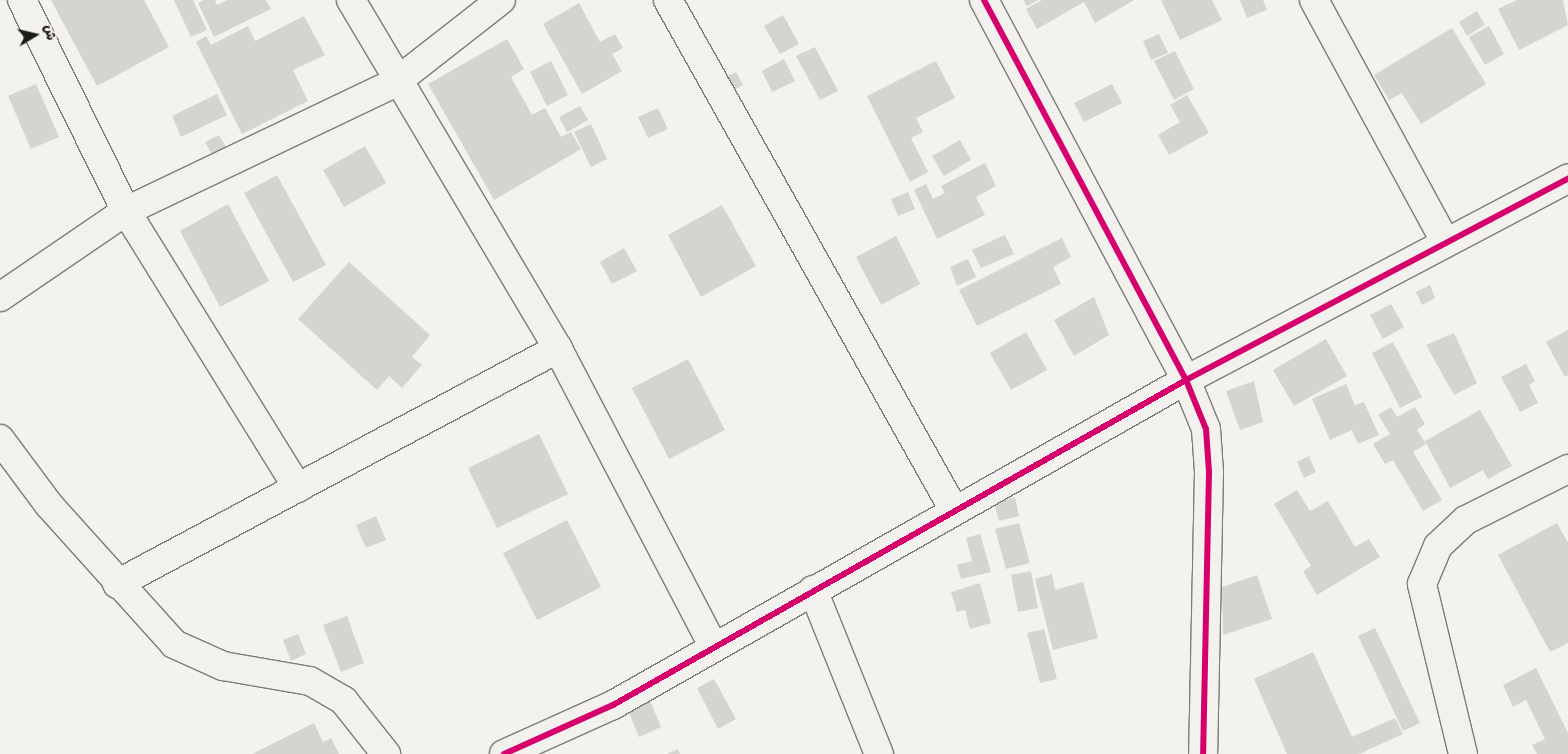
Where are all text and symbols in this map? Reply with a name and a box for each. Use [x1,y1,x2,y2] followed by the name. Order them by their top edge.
[10,10,60,60] north arrow
[39,23,61,42] text: ش

